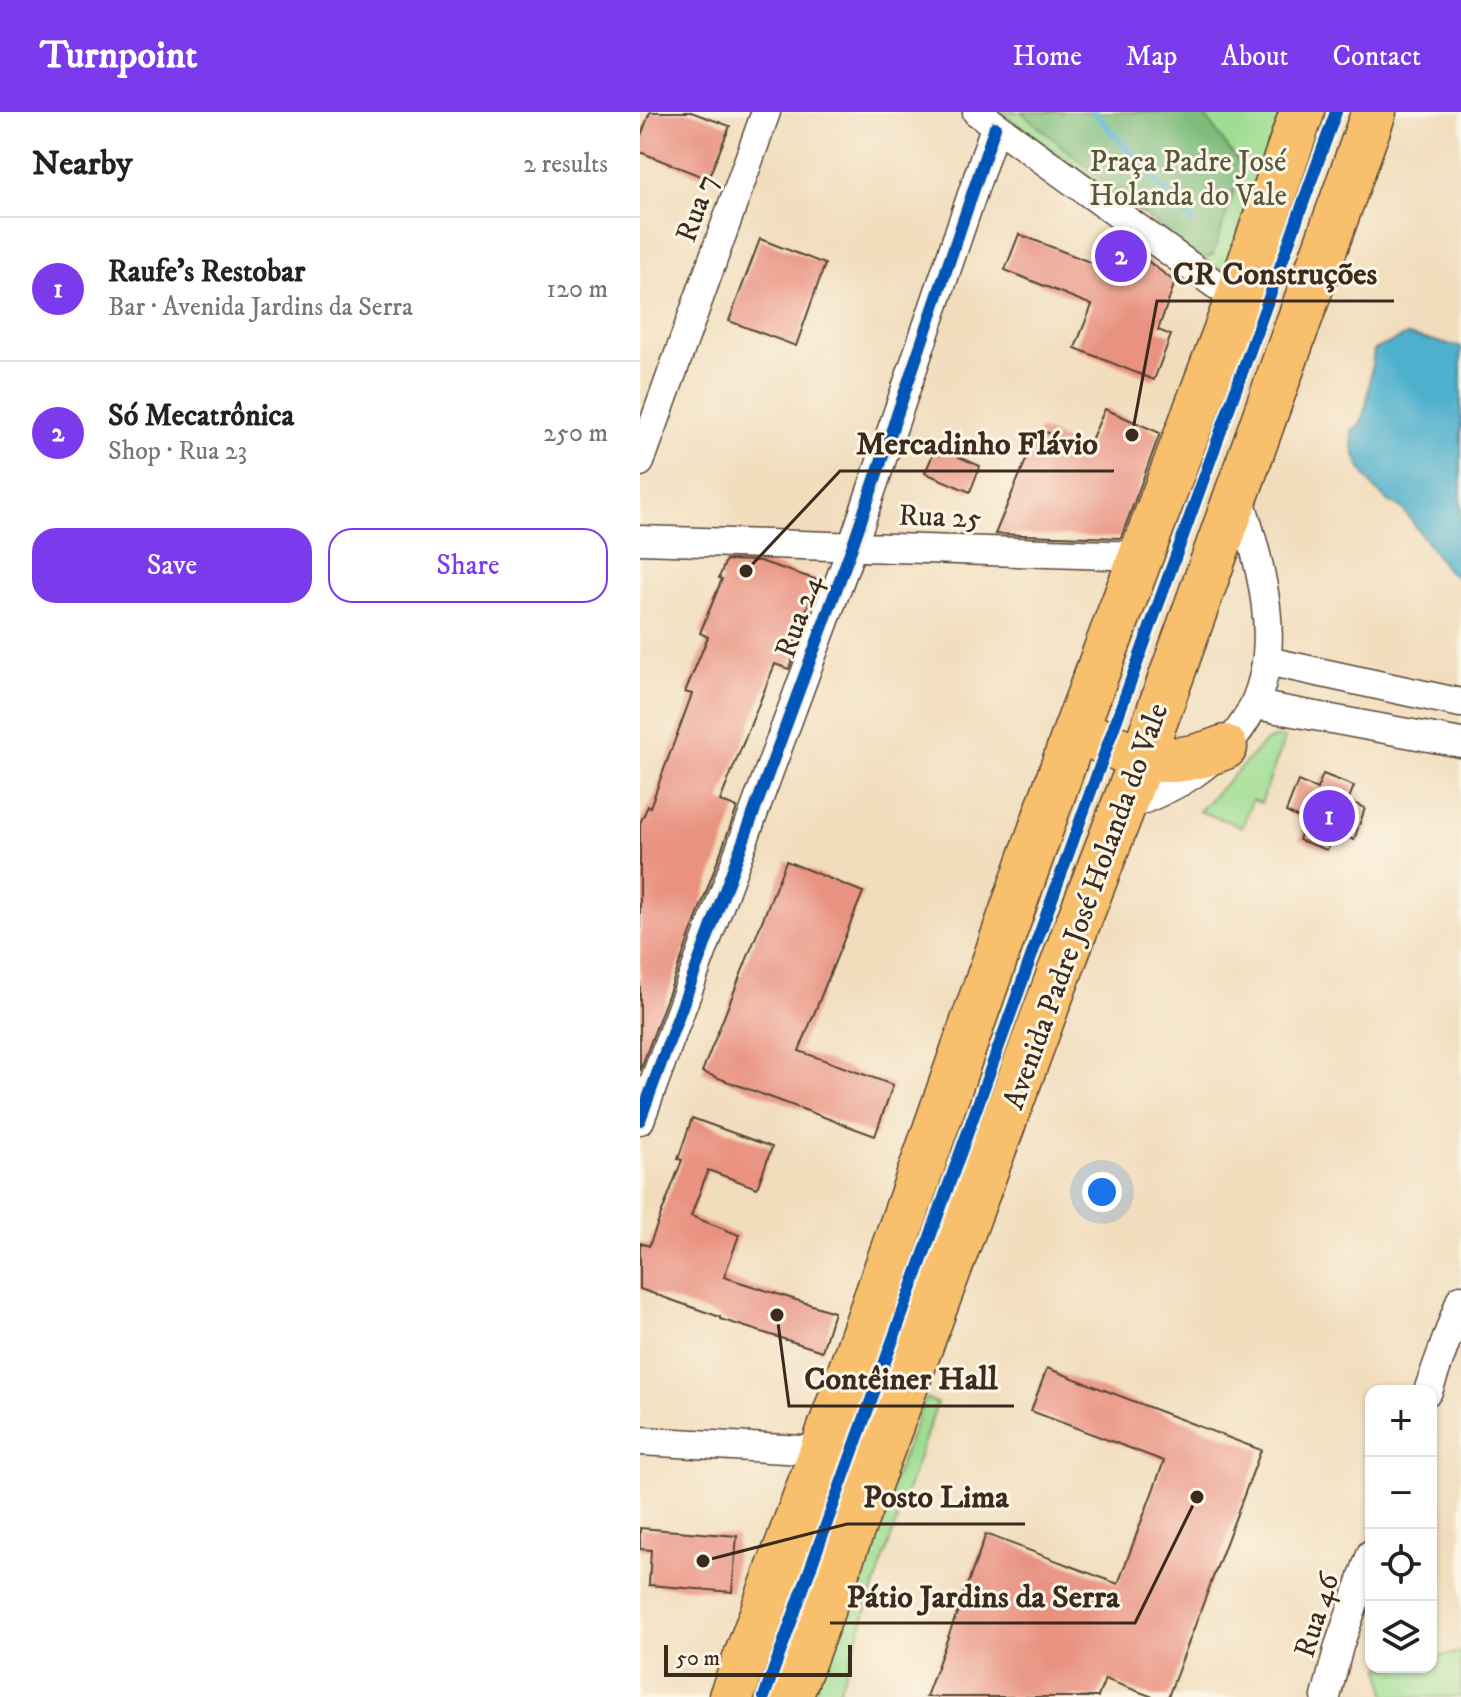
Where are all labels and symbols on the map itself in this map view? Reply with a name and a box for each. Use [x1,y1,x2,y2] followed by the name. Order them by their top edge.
[1089,144,1287,215] park label: Praça Padre José Holanda do Vale
[668,170,727,247] street label: Rua 7
[1095,226,1147,286] pin: 2
[1157,245,1394,301] callout: CR Construções
[1173,255,1378,295] text: CR Construções
[840,415,1114,471] callout: Mercadinho Flávio
[856,425,1098,465] text: Mercadinho Flávio
[898,498,982,537] street label: Rua 25
[767,569,832,663] street label: Rua 24
[996,698,1177,1115] street label: Avenida Padre José Holanda do Vale
[1303,786,1355,846] pin: 1
[1082,1172,1122,1212] your location
[789,1350,1014,1406] callout: Contêiner Hall
[804,1360,998,1400] text: Contêiner Hall
[847,1468,1025,1524] callout: Posto Lima
[863,1478,1009,1518] text: Posto Lima
[830,1567,1135,1623] callout: Pátio Jardins da Serra
[1286,1567,1349,1662] street label: Rua 46
[847,1578,1120,1618] text: Pátio Jardins da Serra
[664,1641,852,1677] scale bar

